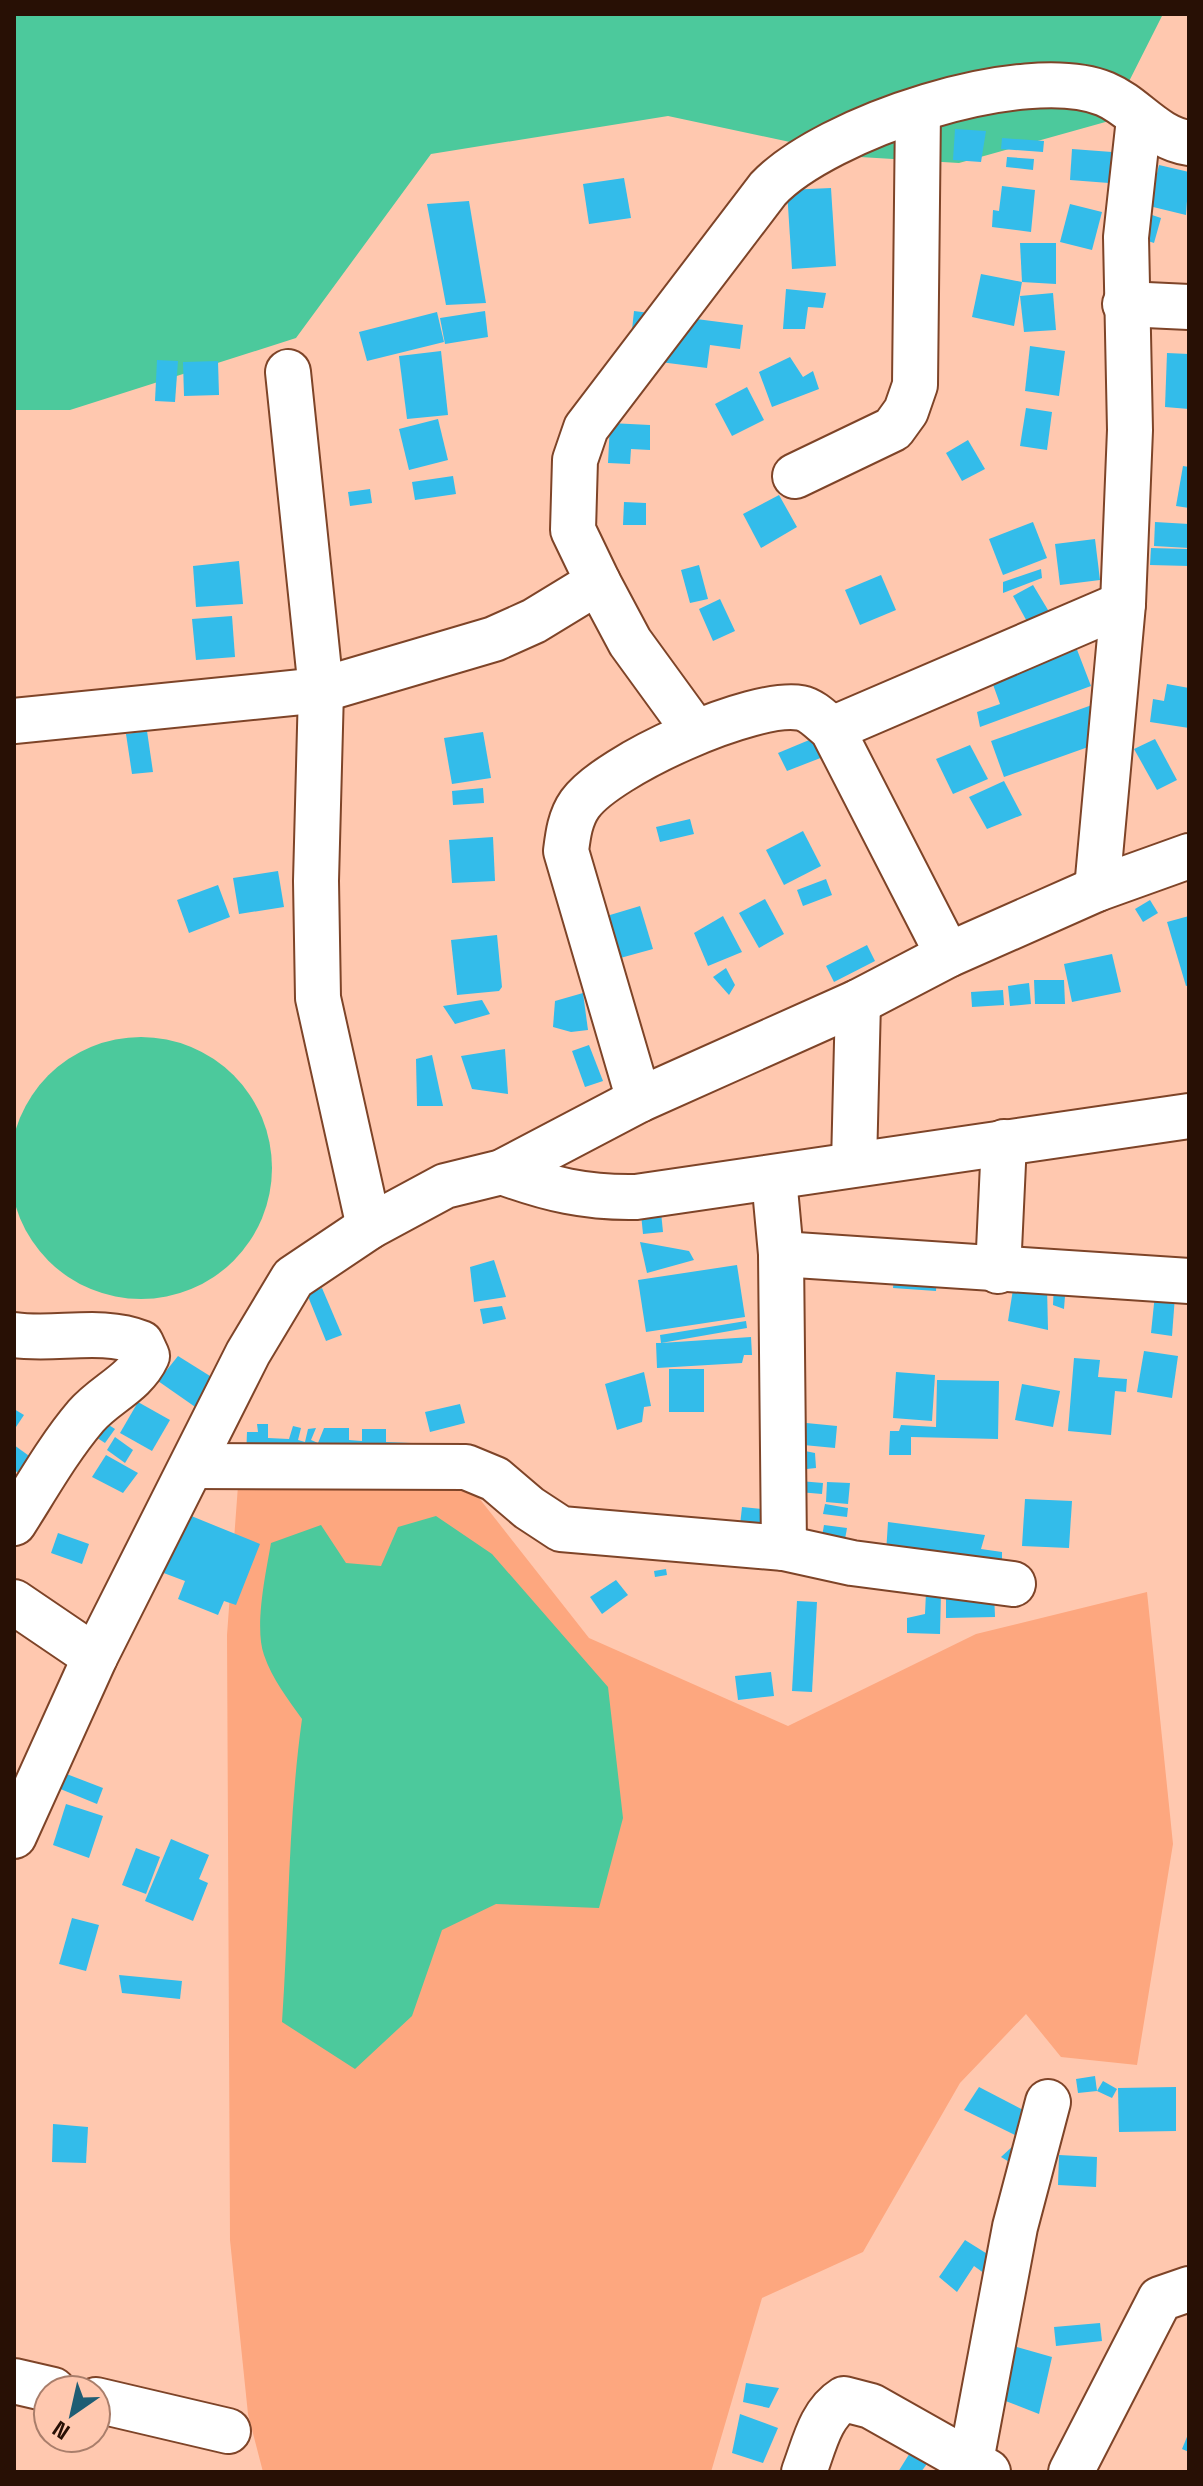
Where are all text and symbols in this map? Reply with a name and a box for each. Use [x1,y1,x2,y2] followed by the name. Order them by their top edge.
[32,2374,112,2454] north arrow
[47,2415,75,2446] text: N

